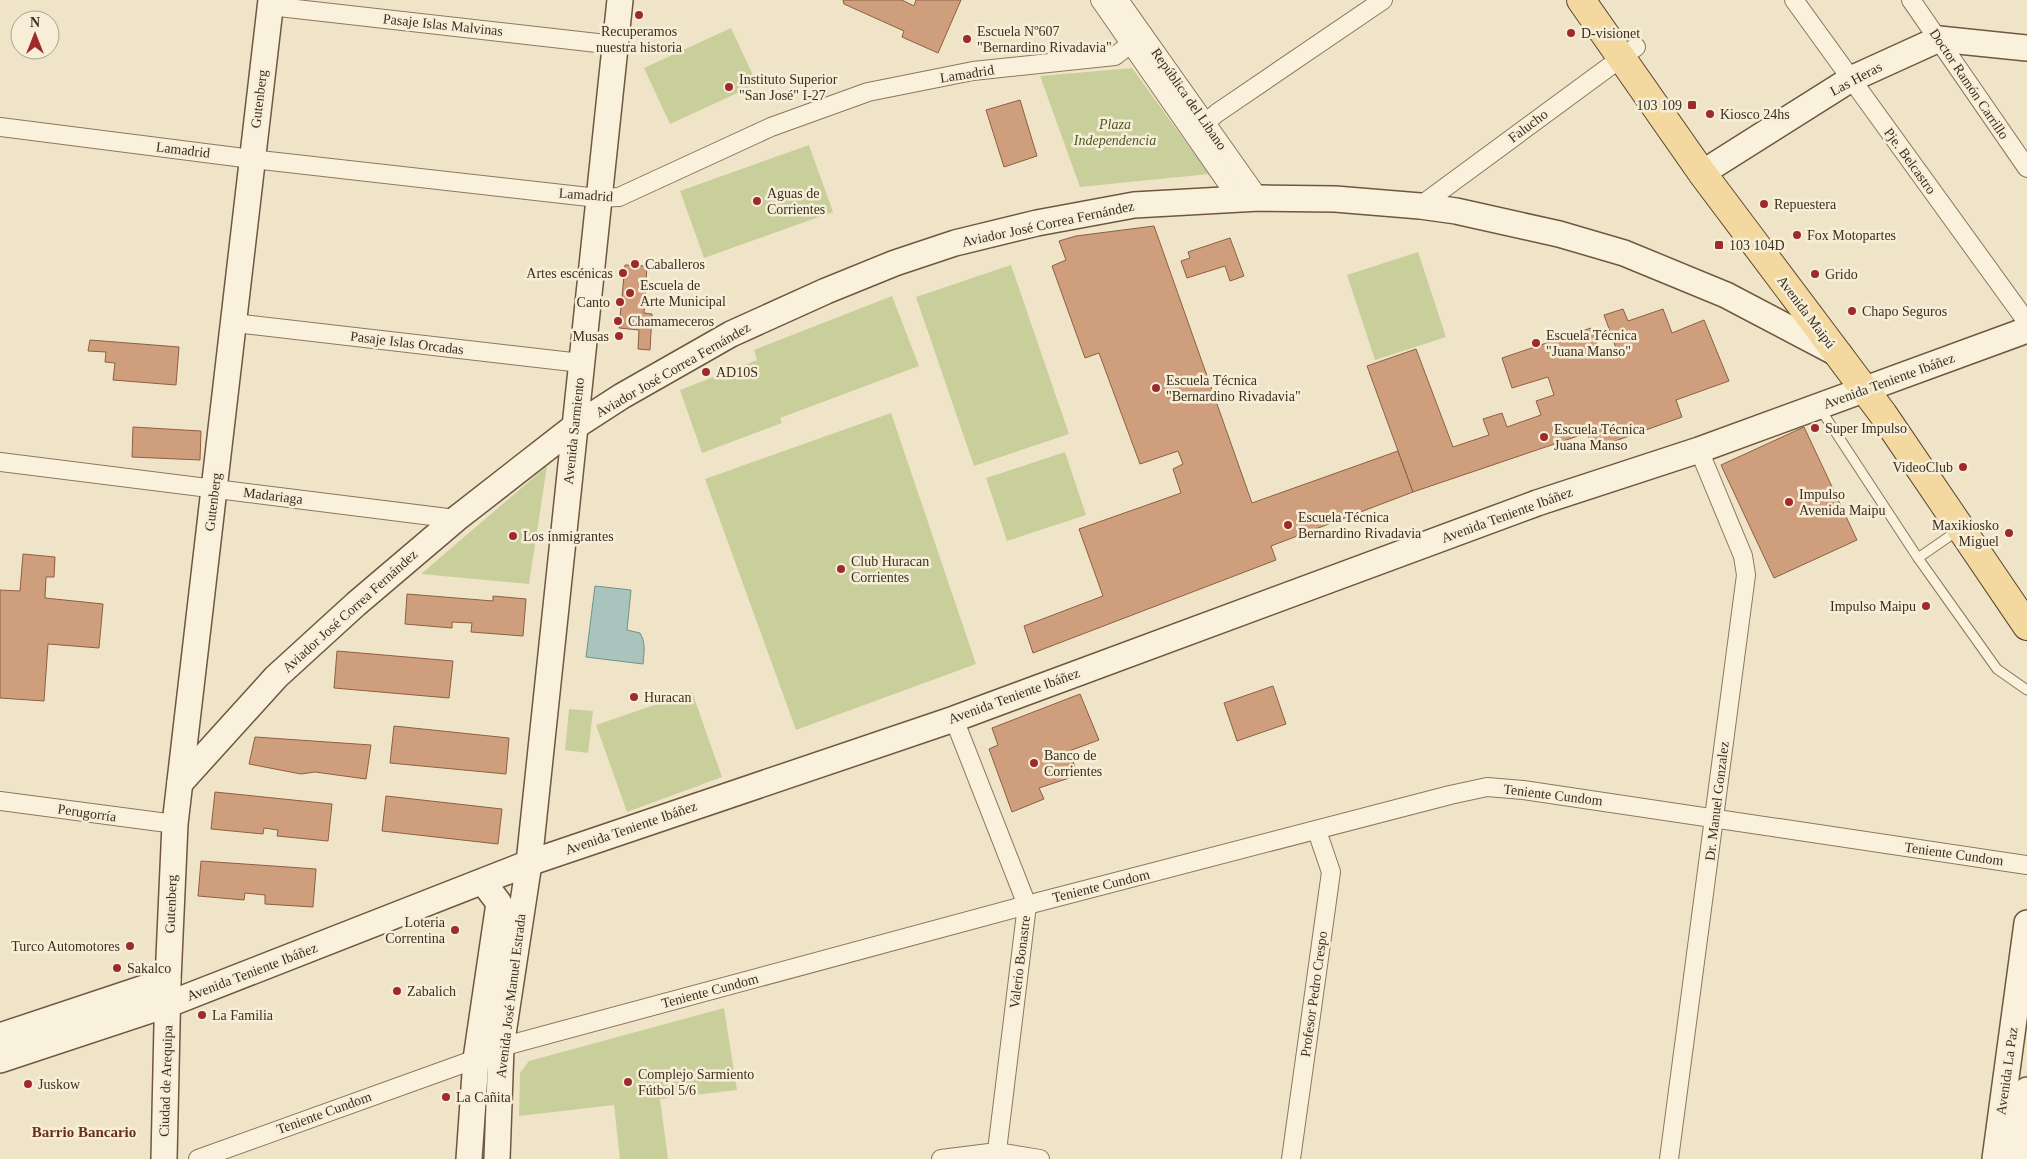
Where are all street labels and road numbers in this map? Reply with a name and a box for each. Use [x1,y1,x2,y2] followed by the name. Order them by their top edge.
[382,11,504,39] street label: Pasaje Islas Malvinas
[1926,26,2012,142] street label: Doctor Ramón Carrillo
[1148,45,1230,153] street label: República del Libano
[1828,59,1884,99] street label: Las Heras
[939,62,995,86] street label: Lamadrid
[248,69,270,129] street label: Gutenberg
[1505,106,1551,146] street label: Falucho
[1881,125,1939,197] street label: Pje. Belcastro
[155,139,211,161] street label: Lamadrid
[558,186,614,204] street label: Lamadrid
[960,198,1136,250] street label: Aviador José Correa Fernández
[1774,273,1838,351] street label: Avenida Maipú
[593,320,753,420] street label: Aviador José Correa Fernández
[349,329,465,357] street label: Pasaje Islas Orcadas
[1821,350,1957,412] street label: Avenida Teniente Ibáñez
[561,377,587,485] street label: Avenida Sarmiento
[202,472,224,532] street label: Gutenberg
[1439,484,1575,546] street label: Avenida Teniente Ibáñez
[242,485,304,507] street label: Madariaga
[280,547,420,675] street label: Aviador José Correa Fernández
[946,665,1082,727] street label: Avenida Teniente Ibáñez
[1702,740,1732,862] street label: Dr. Manuel Gonzalez
[1503,781,1604,809] street label: Teniente Cundom
[563,798,699,858] street label: Avenida Teniente Ibáñez
[57,801,118,825] street label: Perugorría
[1904,840,2005,868] street label: Teniente Cundom
[1051,867,1151,905] street label: Teniente Cundom
[162,874,180,934] street label: Gutenberg
[493,912,529,1079] street label: Avenida José Manuel Estrada
[1007,915,1033,1009] street label: Valerio Bonastre
[1298,930,1330,1058] street label: Profesor Pedro Crespo
[185,940,319,1004] street label: Avenida Teniente Ibáñez
[660,971,760,1011] street label: Teniente Cundom
[157,1024,175,1137] street label: Ciudad de Arequipa
[1993,1026,2021,1116] street label: Avenida La Paz
[275,1089,374,1137] street label: Teniente Cundom

